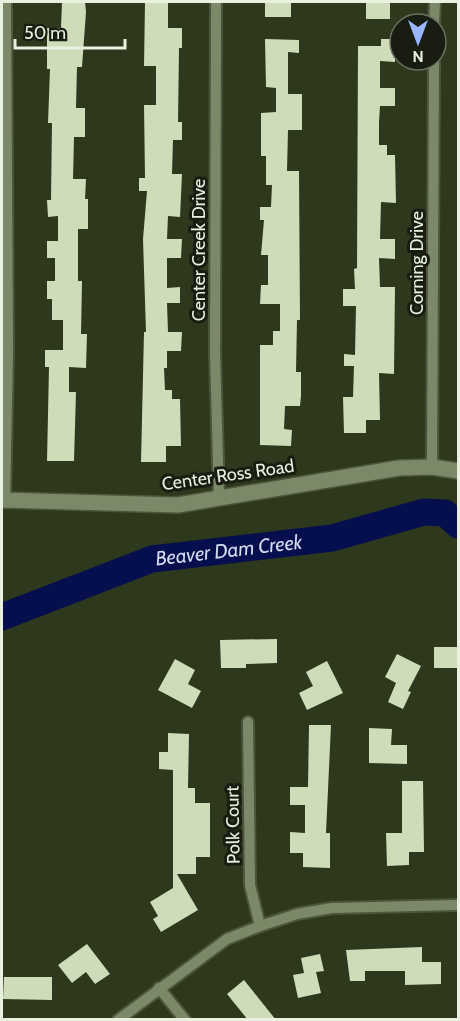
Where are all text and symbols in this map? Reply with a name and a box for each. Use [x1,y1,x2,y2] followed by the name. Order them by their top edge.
[15,12,124,50] scale bar
[388,12,448,72] north arrow
[24,22,66,44] text: 50 m
[412,47,424,66] text: N
[188,179,210,321] street label: Center Creek Drive
[406,211,428,315] street label: Corning Drive
[160,455,296,495] street label: Center Ross Road
[154,529,305,571] water label: Beaver Dam Creek
[221,786,245,864] street label: Polk Court

